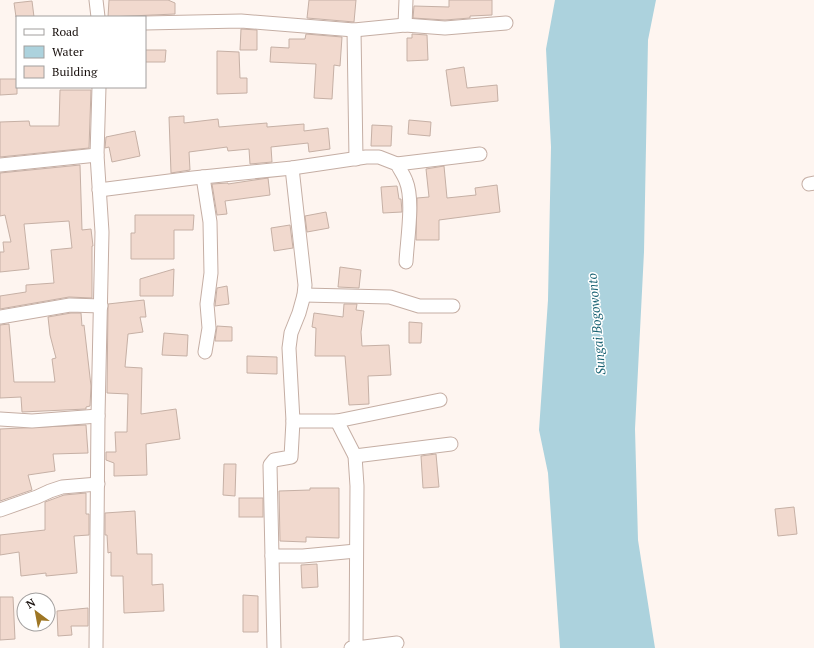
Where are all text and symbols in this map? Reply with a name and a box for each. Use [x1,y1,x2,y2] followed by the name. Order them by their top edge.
[16,16,146,88] legend
[52,24,79,39] text: Road
[52,44,84,59] text: Water
[52,64,98,79] text: Building
[583,272,609,376] water label: Sungai Bogowonto
[16,592,56,632] north arrow
[23,595,39,612] text: N

